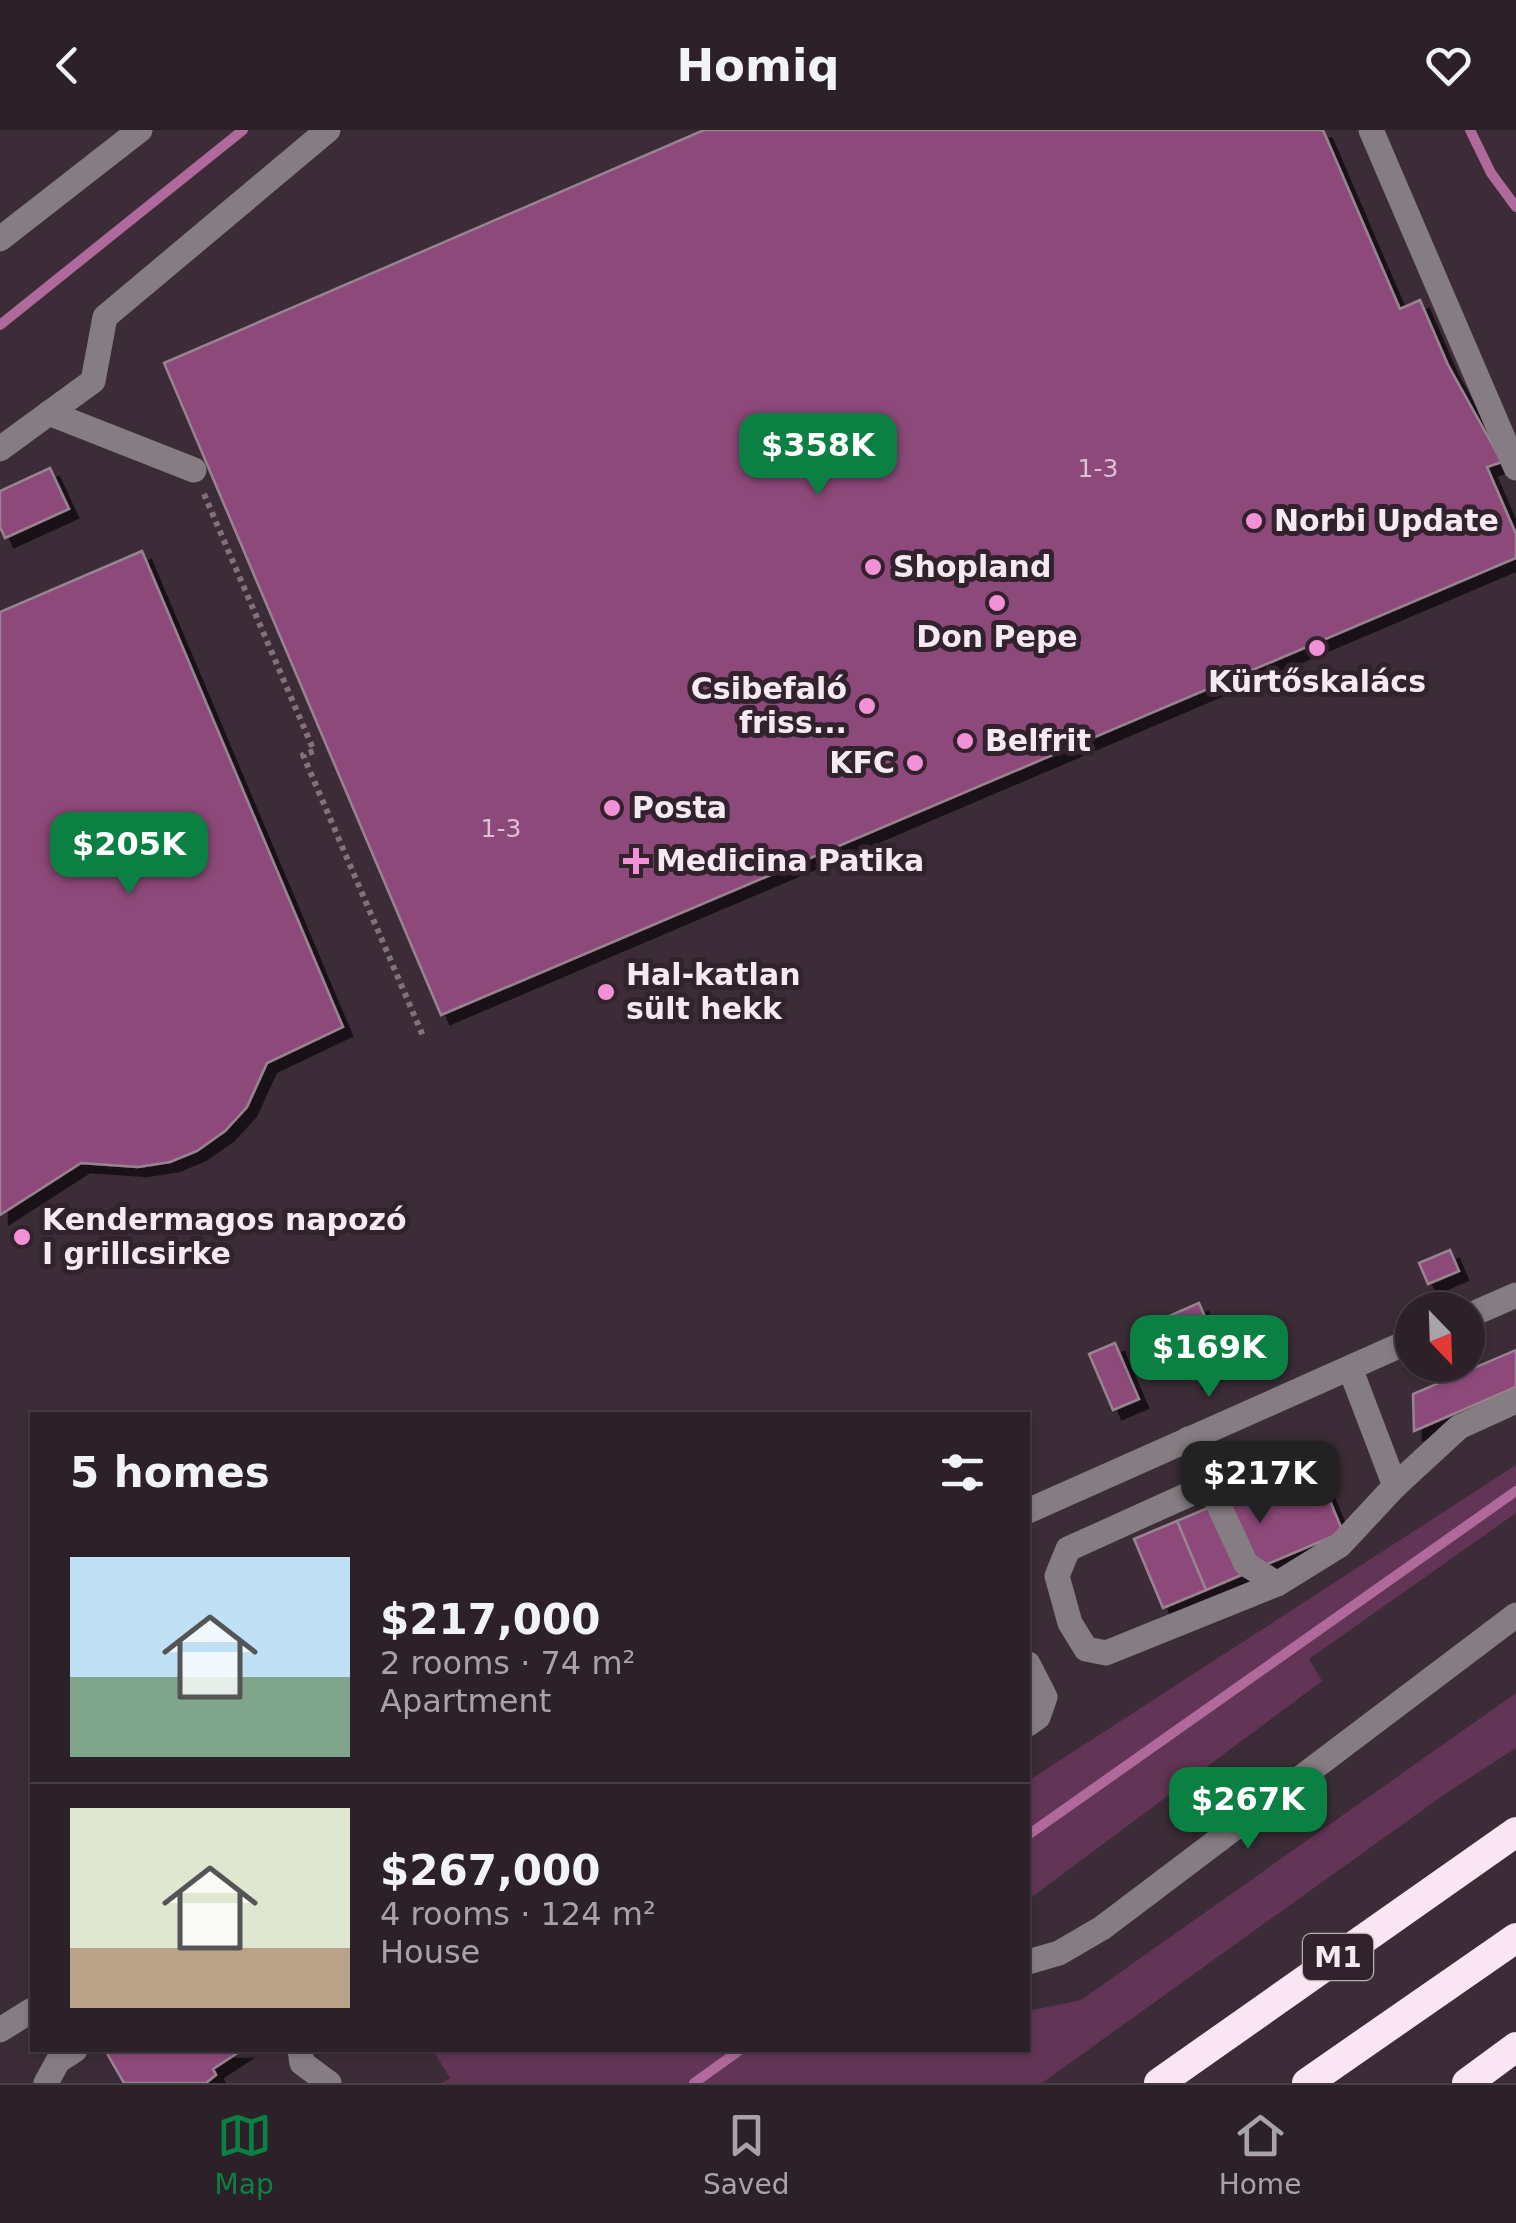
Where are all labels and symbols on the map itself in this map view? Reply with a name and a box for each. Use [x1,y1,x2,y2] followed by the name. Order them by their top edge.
[748,413,888,498] pin: $358K
[1078,454,1118,483] house number: 1-3
[1274,503,1499,538] place label: Norbi Update
[1243,510,1265,532] marker: Norbi Update
[893,549,1051,584] place label: Shopland
[862,556,884,578] marker: Shopland
[986,592,1008,614] marker: Don Pepe
[916,619,1078,654] place label: Don Pepe
[1306,637,1328,659] marker: Kürtőskalács
[1208,664,1426,699] place label: Kürtőskalács
[691,671,847,740] place label: Csibefaló friss...
[856,695,878,717] marker: Csibefaló friss...
[985,723,1091,758] place label: Belfrit
[954,730,976,752] marker: Belfrit
[829,745,895,780] place label: KFC
[904,752,926,774] marker: KFC
[632,790,727,825] place label: Posta
[601,797,623,819] marker: Posta
[59,812,199,897] pin: $205K
[481,814,521,843] house number: 1-3
[656,843,924,878] place label: Medicina Patika
[625,850,647,872] marker: Medicina Patika
[626,957,801,1026] place label: Hal-katlan sült hekk
[595,981,617,1003] marker: Hal-katlan sült hekk
[42,1202,407,1271] place label: Kendermagos napozó I grillcsirke
[11,1226,33,1248] marker: Kendermagos napozó I grillcsirke
[1395,1292,1485,1382] north arrow
[1139,1315,1279,1400] pin: $169K
[1190,1441,1330,1526] pin: $217K
[1178,1767,1318,1852] pin: $267K
[1303,1934,1373,1980] road number: M1

